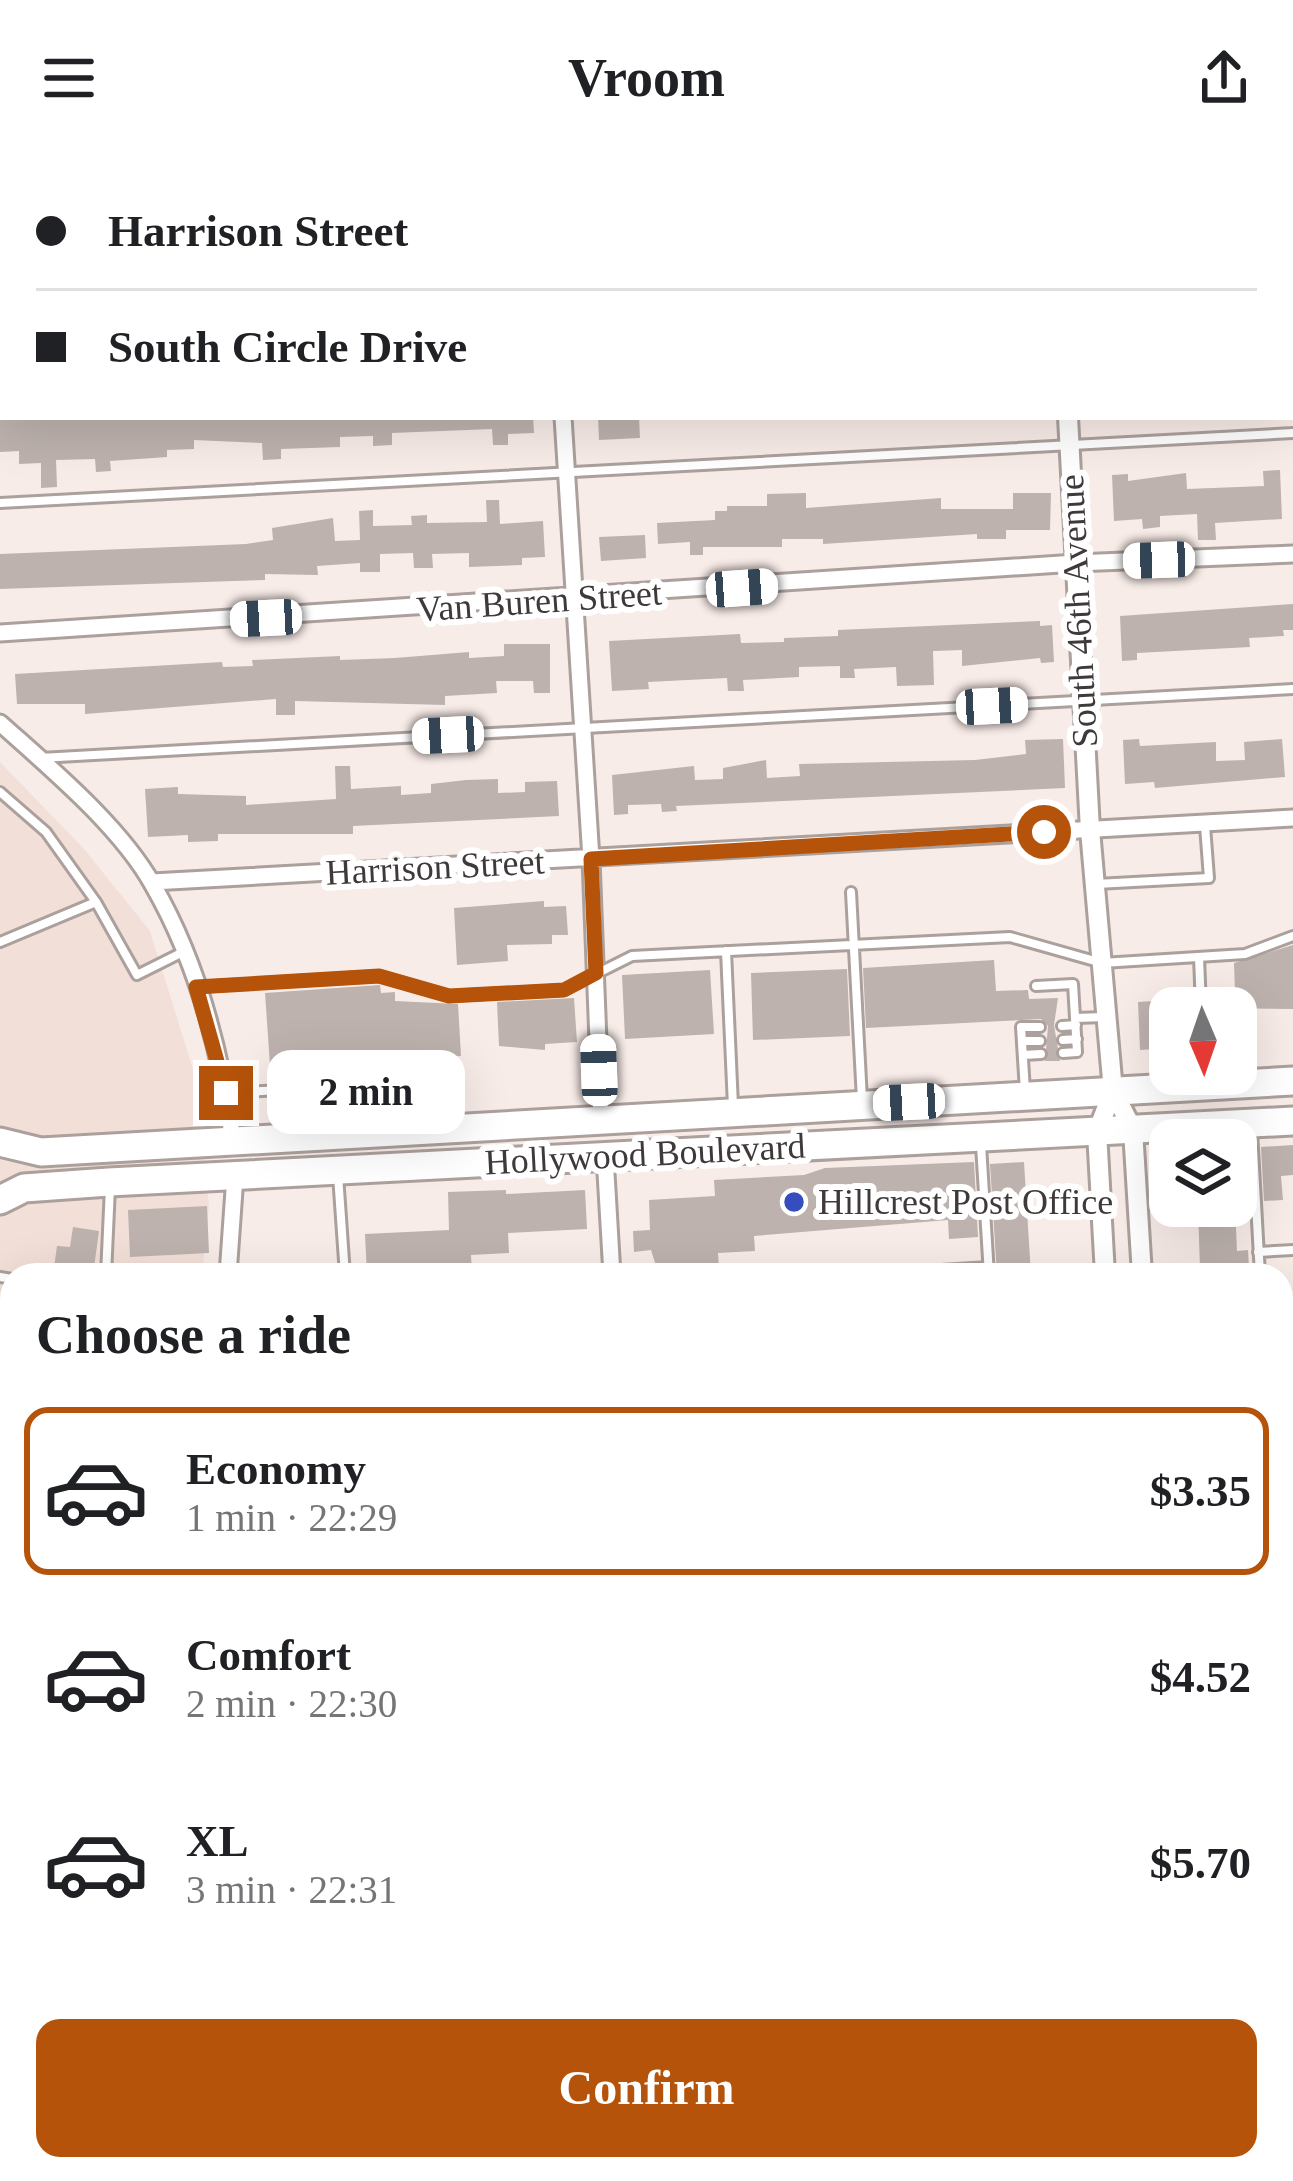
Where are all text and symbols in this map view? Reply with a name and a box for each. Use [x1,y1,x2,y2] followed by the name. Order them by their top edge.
[36,45,102,111] icon: menu
[1191,45,1257,111] icon: share
[568,48,725,108] text: Vroom
[108,206,408,256] text: Harrison Street
[108,322,467,372] text: South Circle Drive
[1051,473,1105,749] street label: South 46th Avenue
[1122,541,1196,579] car
[705,568,779,608] car
[415,572,663,630] street label: Van Buren Street
[229,598,303,638] car
[955,686,1029,726] car
[411,715,485,755] car
[1017,805,1071,859] route start
[325,841,545,893] street label: Harrison Street
[1149,987,1257,1095] north arrow
[1149,987,1257,1227] map controls
[580,1033,618,1107] car
[268,1051,466,1135] callout: 2 min
[199,1066,253,1120] route end
[319,1070,413,1113] text: 2 min
[872,1082,946,1122] car
[1149,1119,1257,1227] button: layers
[484,1126,806,1182] street label: Hollywood Boulevard
[818,1182,1113,1222] place label: Hillcrest Post Office
[781,1189,807,1215] marker: Hillcrest Post Office
[36,1305,351,1365] text: Choose a ride
[42,1437,150,1545] icon: car
[186,1444,366,1494] text: Economy
[1150,1466,1251,1516] text: $3.35
[186,1496,397,1539] text: 1 min · 22:29
[42,1623,150,1731] icon: car
[186,1630,351,1680] text: Comfort
[1150,1652,1251,1702] text: $4.52
[186,1682,397,1725] text: 2 min · 22:30
[42,1809,150,1917] icon: car
[186,1816,249,1866] text: XL
[1150,1838,1251,1888] text: $5.70
[186,1868,397,1911] text: 3 min · 22:31
[36,2019,1257,2157] button: Confirm

